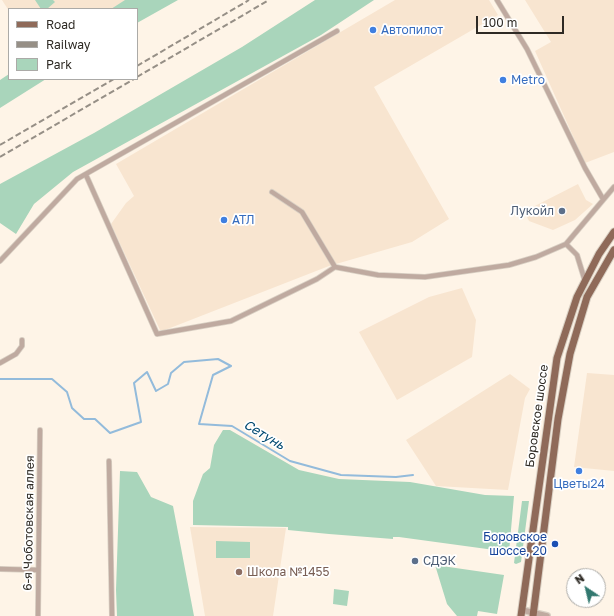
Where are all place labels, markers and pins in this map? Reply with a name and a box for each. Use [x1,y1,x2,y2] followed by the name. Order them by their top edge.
[381,23,443,37] place label: Автопилот
[368,25,378,35] marker: Автопилот
[511,73,545,87] place label: Metro
[498,75,508,85] marker: Metro
[511,204,554,218] place label: Лукойл
[557,206,567,216] marker: Лукойл
[232,213,255,227] place label: АТЛ
[219,215,229,225] marker: АТЛ
[574,466,584,476] marker: Цветы24
[553,477,605,491] place label: Цветы24
[483,530,547,558] place label: Боровское шоссе, 20
[550,539,560,549] marker: Боровское шоссе, 20
[423,554,456,568] place label: СДЭК
[410,556,420,566] marker: СДЭК
[247,565,329,579] place label: Школа №1455
[234,567,244,577] marker: Школа №1455

